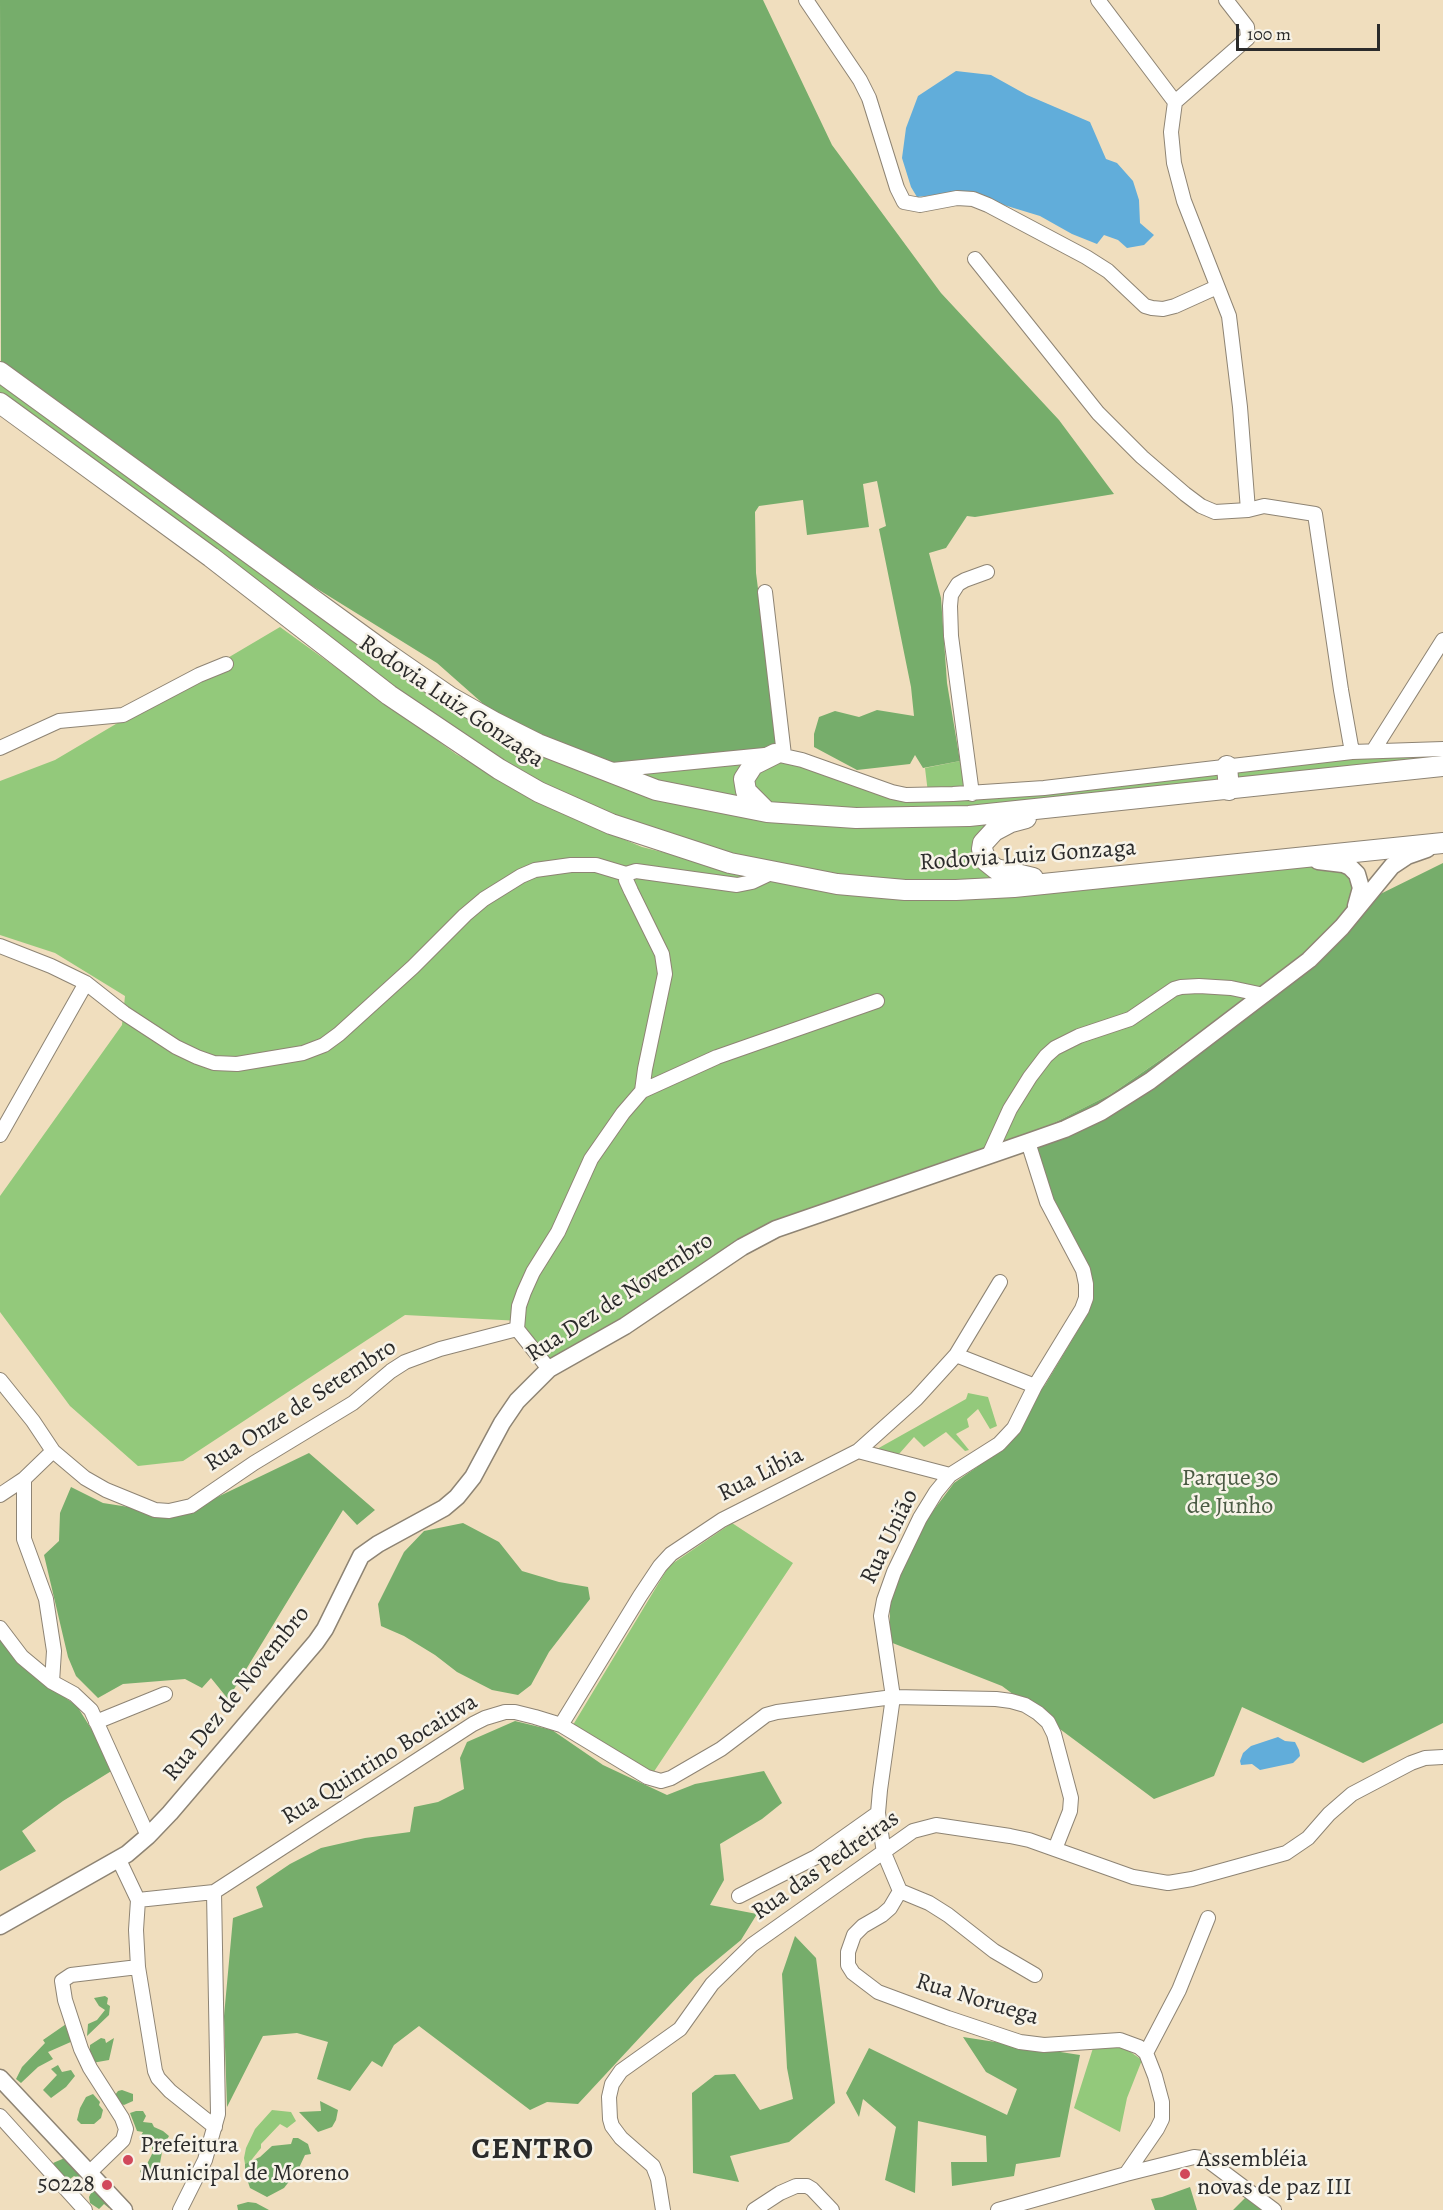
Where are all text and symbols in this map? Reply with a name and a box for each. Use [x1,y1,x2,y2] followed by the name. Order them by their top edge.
[1239,12,1383,50] scale bar
[1247,22,1291,46] text: 100 m
[353,629,549,775] street label: Rodovia Luiz Gonzaga
[919,834,1137,878] street label: Rodovia Luiz Gonzaga
[521,1227,719,1369] street label: Rua Dez de Novembro
[200,1333,402,1479] street label: Rua Onze de Setembro
[714,1441,808,1509] street label: Rua Libia
[1182,1465,1278,1521] park label: Parque 30 de Junho
[855,1485,925,1589] street label: Rua União
[157,1601,317,1787] street label: Rua Dez de Novembro
[277,1688,483,1832] street label: Rua Quintino Bocaiuva
[747,1804,905,1928] street label: Rua das Pedreiras
[912,1968,1042,2032] street label: Rua Noruega
[140,2132,349,2188] place label: Prefeitura Municipal de Moreno
[471,2133,595,2169] district label: CENTRO
[1197,2146,1352,2202] place label: Assembléia novas de paz III
[121,2153,135,2167] marker: Prefeitura Municipal de Moreno
[1178,2167,1192,2181] marker: Assembléia novas de paz III
[37,2171,95,2199] place label: 50228
[100,2178,114,2192] marker: 50228

